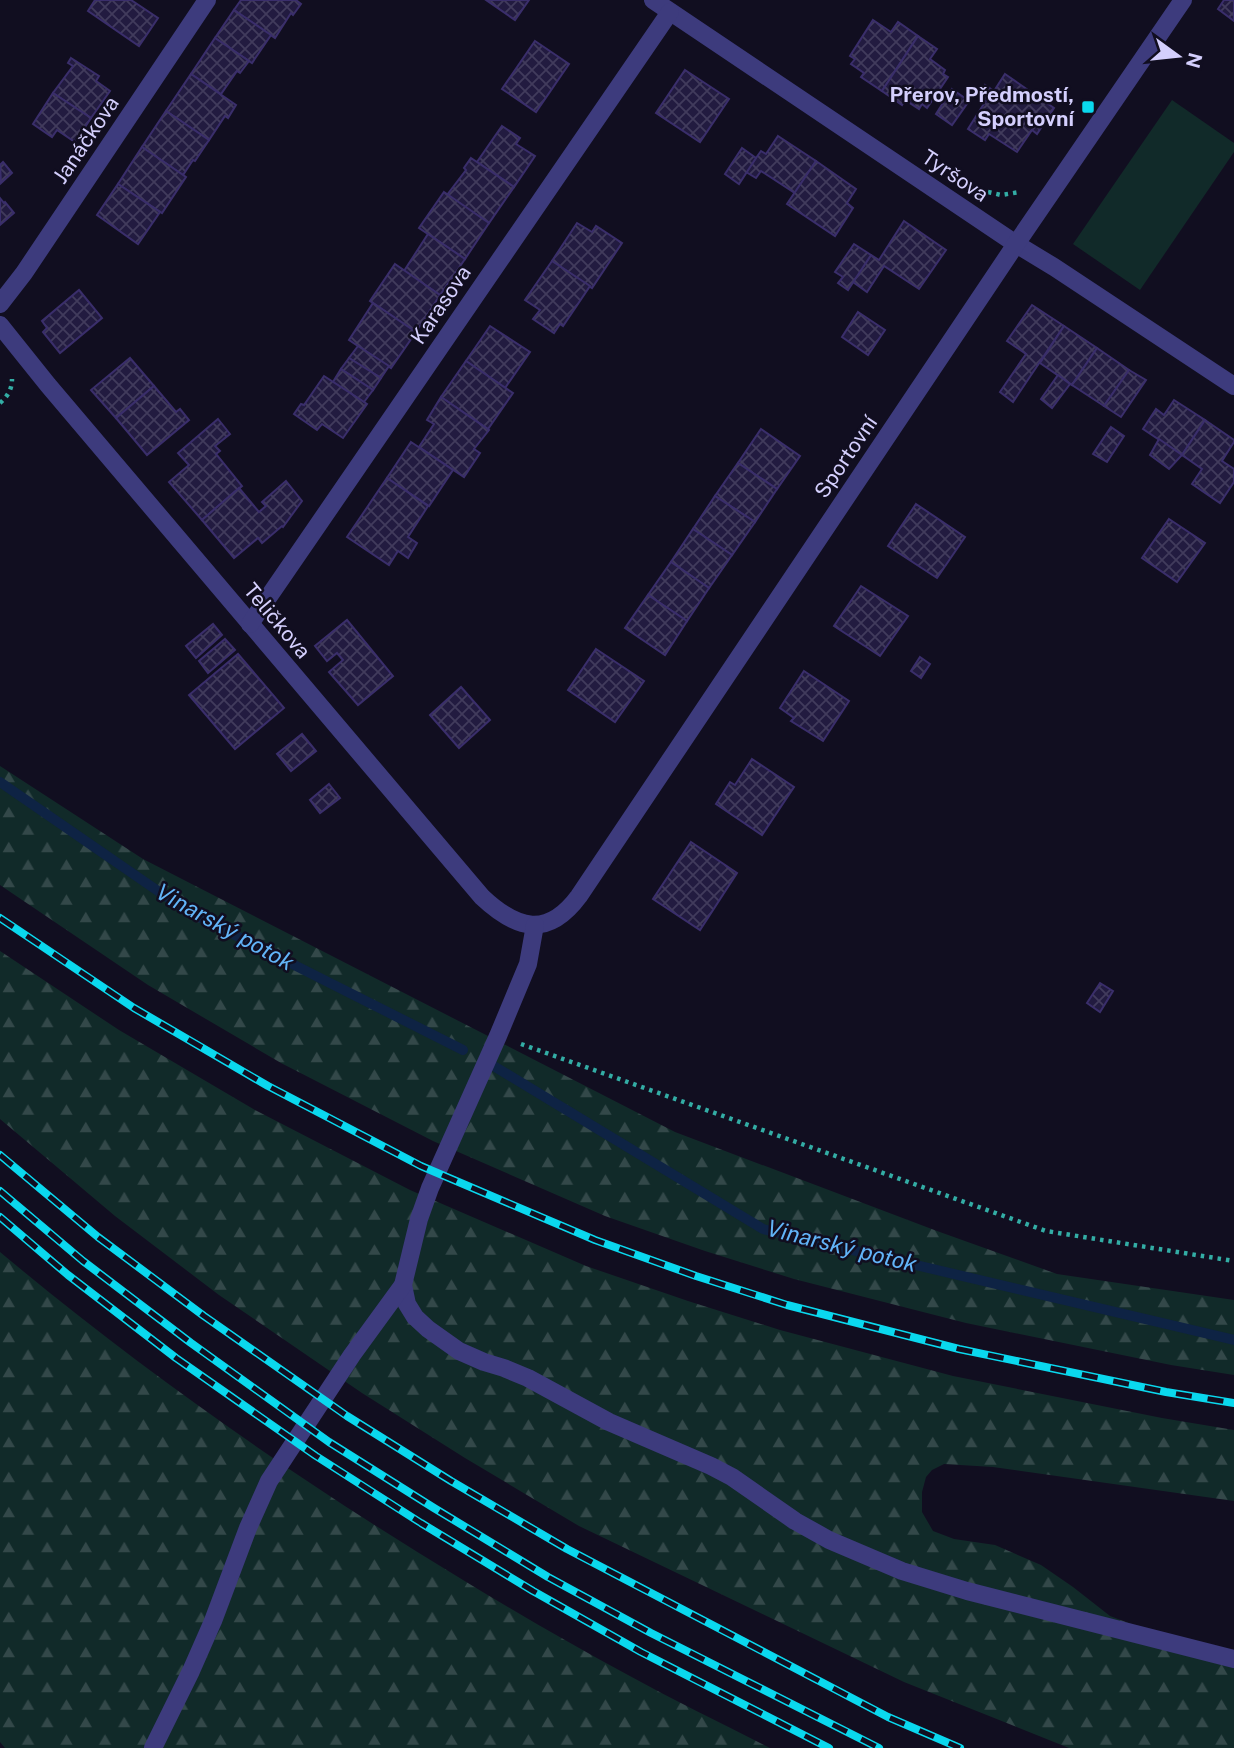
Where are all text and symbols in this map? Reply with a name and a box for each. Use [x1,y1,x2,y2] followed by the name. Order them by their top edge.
[1143,21,1213,91] north arrow
[1182,50,1207,70] text: N
[890,82,1075,131] place label: Přerov, Předmostí, Sportovní
[47,91,124,188] street label: Janáčkova
[1080,99,1096,115] marker: Přerov, Předmostí, Sportovní
[917,144,993,207] street label: Tyršova
[405,261,476,349] street label: Karasova
[809,410,883,503] street label: Sportovní
[239,578,316,663] street label: Teličkova
[151,877,300,976] water label: Vinarský potok
[764,1214,921,1277] water label: Vinarský potok

